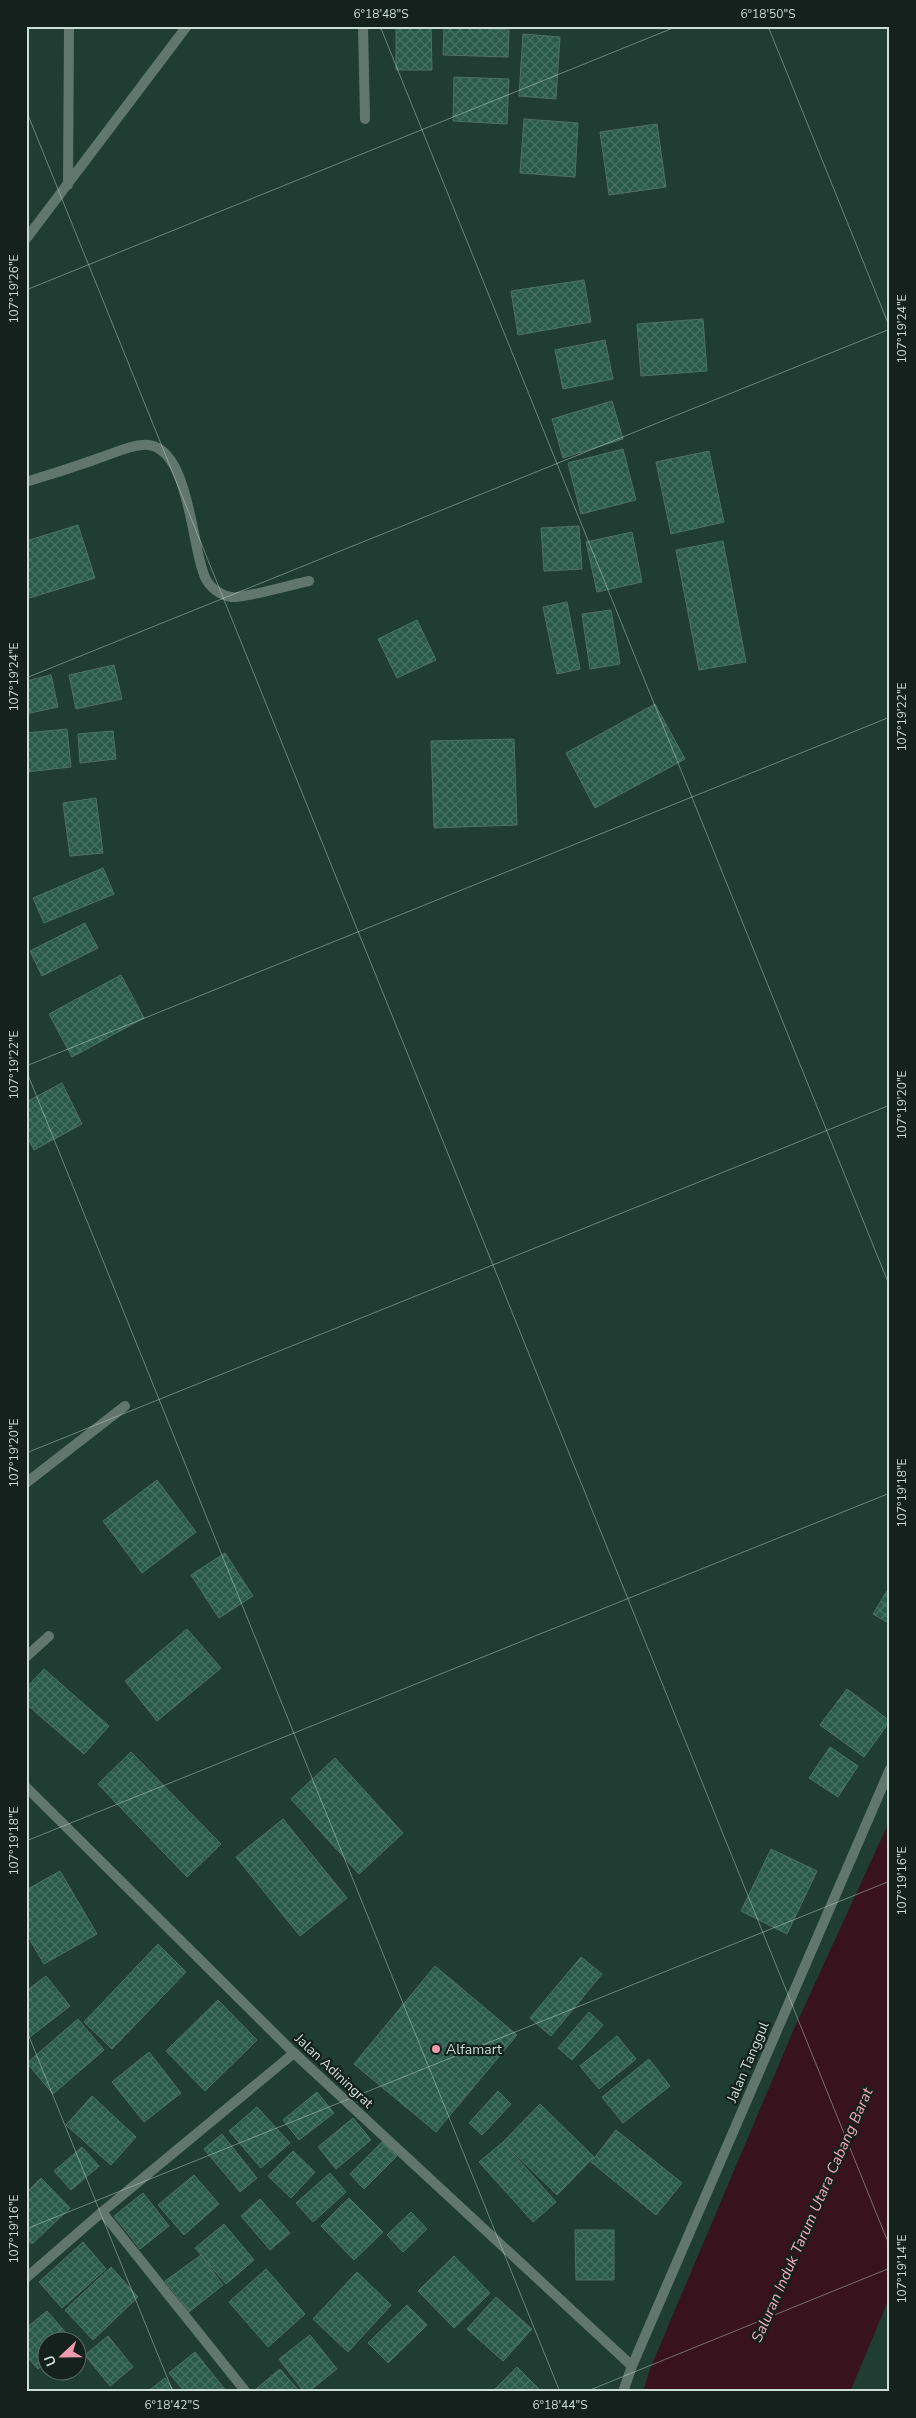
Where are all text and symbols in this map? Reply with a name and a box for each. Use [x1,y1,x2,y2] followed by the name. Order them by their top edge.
[353,6,409,22] text: 6°18'48"S
[740,6,796,22] text: 6°18'50"S
[6,254,22,324] text: 107°19'26"E
[894,294,910,364] text: 107°19'24"E
[6,642,22,712] text: 107°19'24"E
[894,682,910,752] text: 107°19'22"E
[6,1030,22,1100] text: 107°19'22"E
[894,1070,910,1140] text: 107°19'20"E
[6,1418,22,1488] text: 107°19'20"E
[894,1458,910,1528] text: 107°19'18"E
[6,1806,22,1876] text: 107°19'18"E
[894,1846,910,1916] text: 107°19'16"E
[722,2018,774,2106] street label: Jalan Tanggul
[290,2029,378,2113] street label: Jalan Adiningrat
[446,2040,502,2059] place label: Alfamart
[430,2043,442,2055] marker: Alfamart
[747,2084,878,2345] water label: Saluran Induk Tarum Utara Cabang Barat
[6,2194,22,2264] text: 107°19'16"E
[894,2234,910,2304] text: 107°19'14"E
[38,2330,88,2380] north arrow
[40,2352,61,2369] text: U
[144,2397,200,2413] text: 6°18'42"S
[532,2397,588,2413] text: 6°18'44"S

